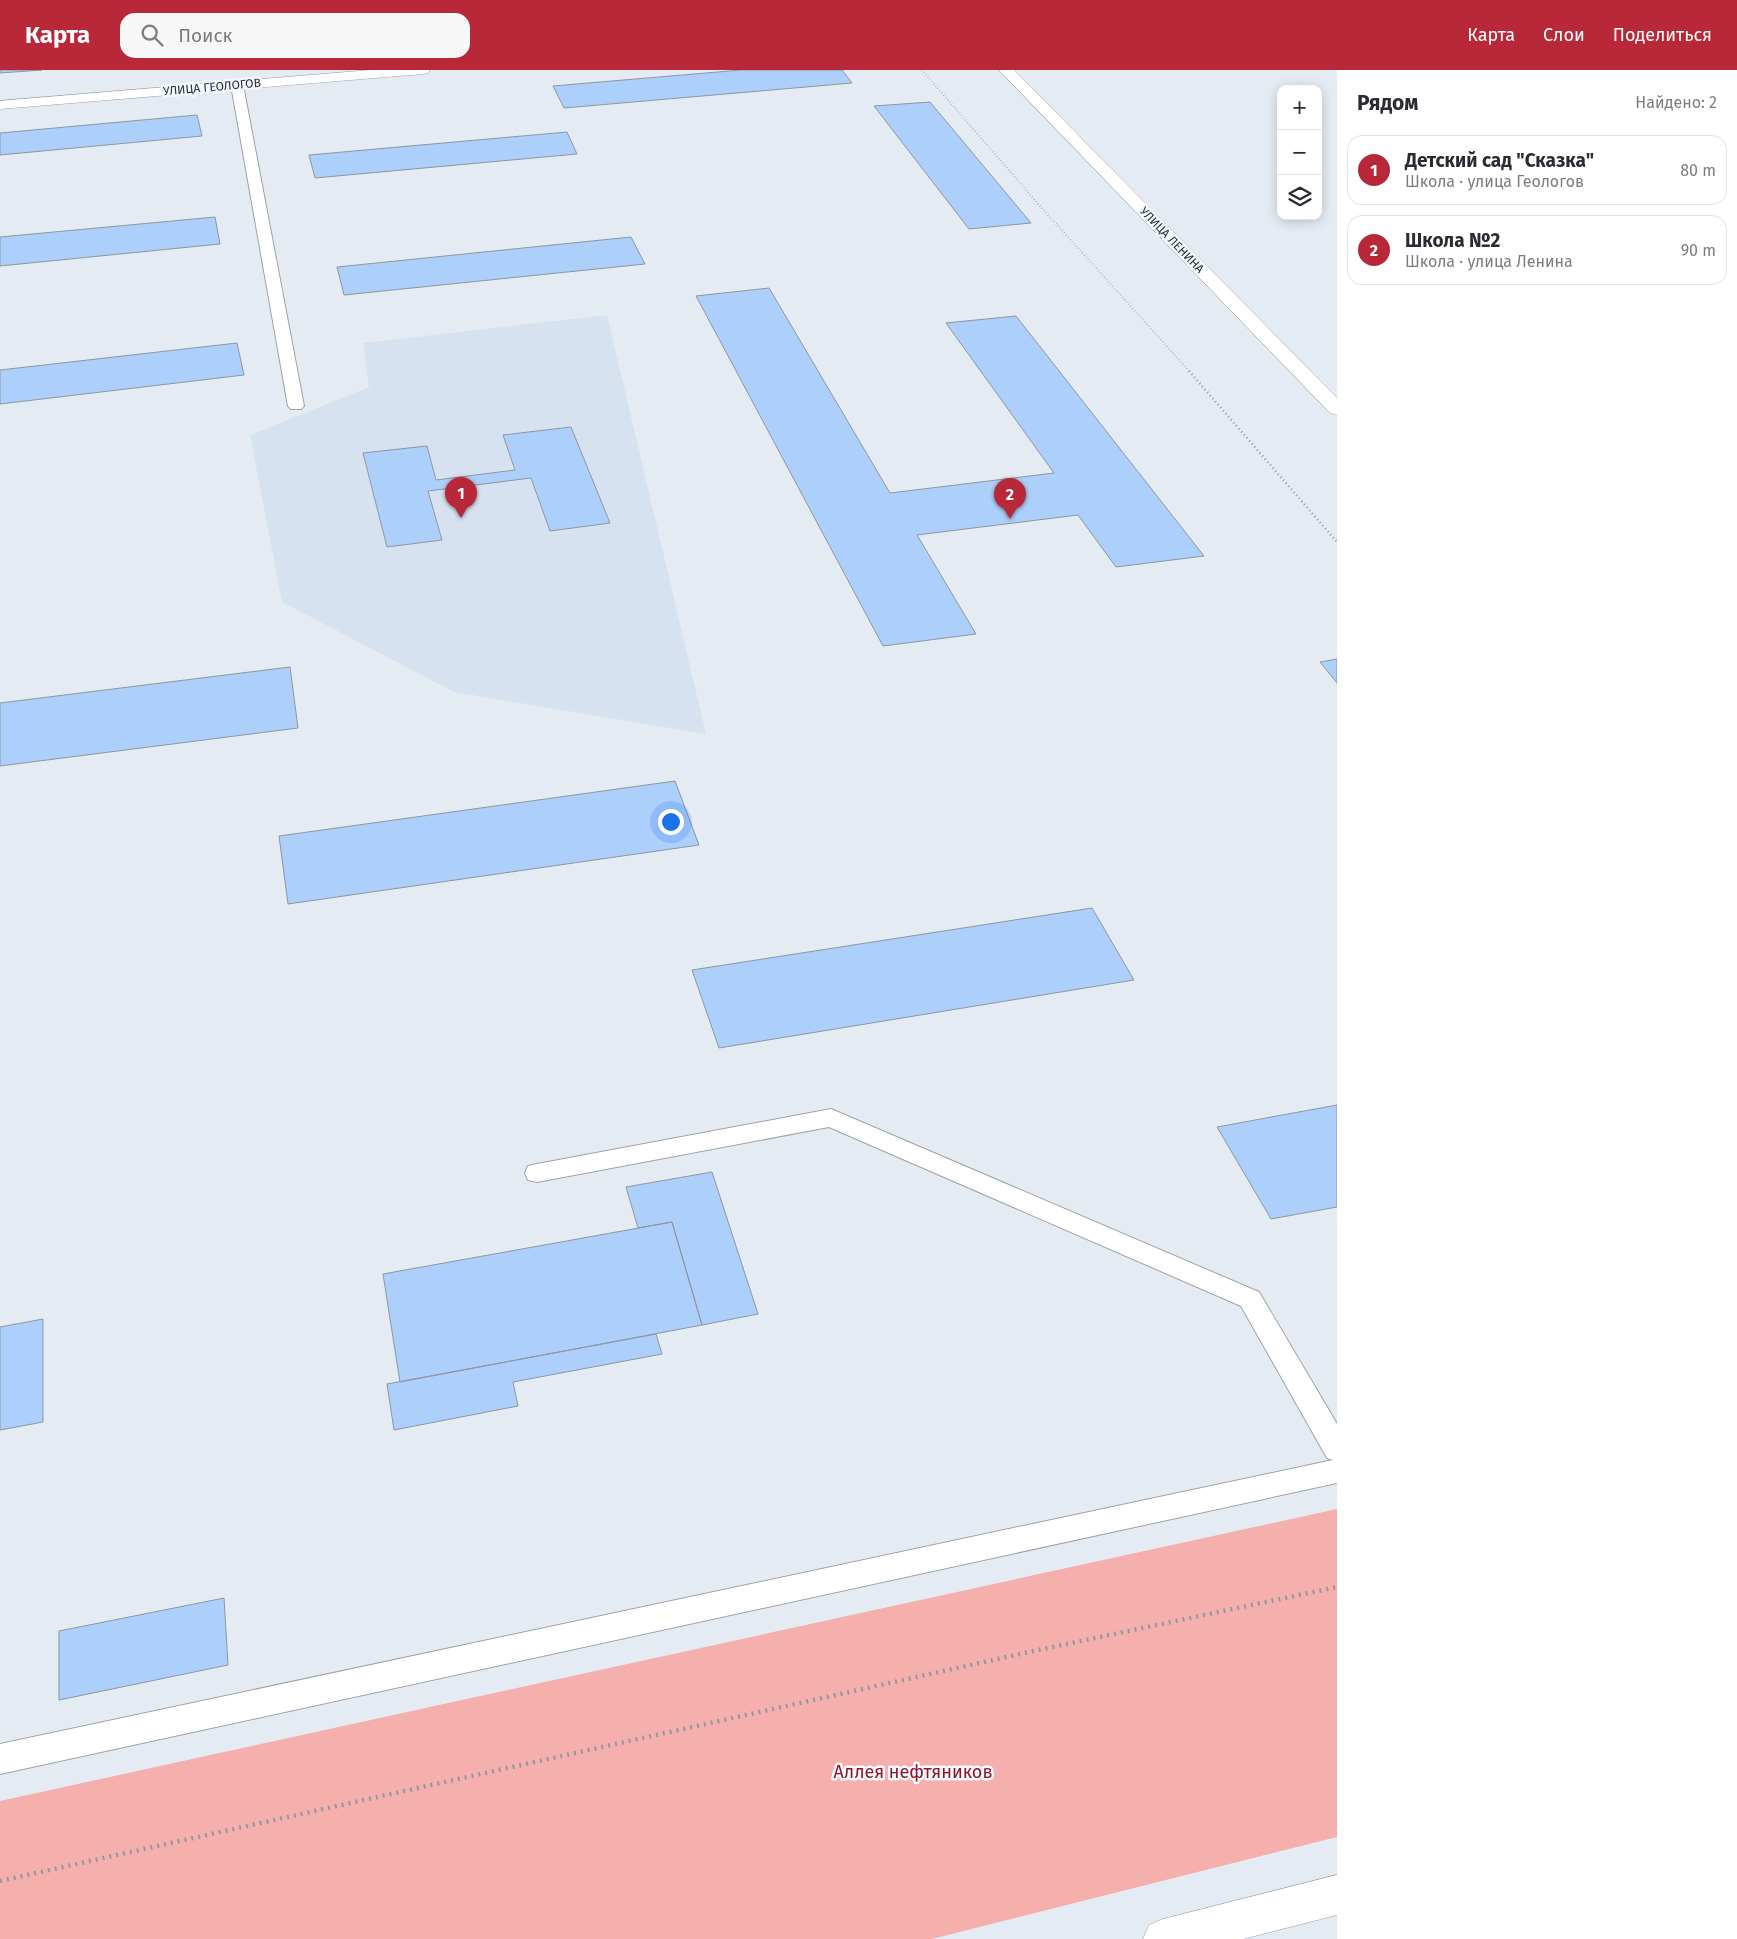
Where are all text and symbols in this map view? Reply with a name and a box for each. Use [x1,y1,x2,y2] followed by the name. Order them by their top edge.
[120,13,470,58] search box
[25,21,90,49] text: Карта
[138,21,166,49] icon: search
[178,24,232,47] text: Поиск
[1467,24,1515,46] text: Карта
[1543,24,1585,46] text: Слои
[1613,24,1712,46] text: Поделиться
[163,76,261,98] street label: УЛИЦА ГЕОЛОГОВ
[1277,85,1322,220] map controls
[1277,85,1322,130] button: +
[1357,90,1418,116] text: Рядом
[1635,93,1717,112] text: Найдено: 2
[1277,130,1322,175] button: −
[1405,149,1594,172] text: Детский сад "Сказка"
[1370,161,1378,180] text: 1
[1680,161,1716,180] text: 80 m
[1405,172,1584,191] text: Школа · улица Геологов
[1277,175,1322,220] button: layers
[1137,204,1207,276] street label: УЛИЦА ЛЕНИНА
[1405,229,1500,252] text: Школа №2
[1370,241,1378,260] text: 2
[1681,241,1716,260] text: 90 m
[1405,252,1573,271] text: Школа · улица Ленина
[445,477,477,518] pin: 1
[994,478,1026,519] pin: 2
[658,809,684,835] your location
[833,1761,993,1783] park label: Аллея нефтяников

